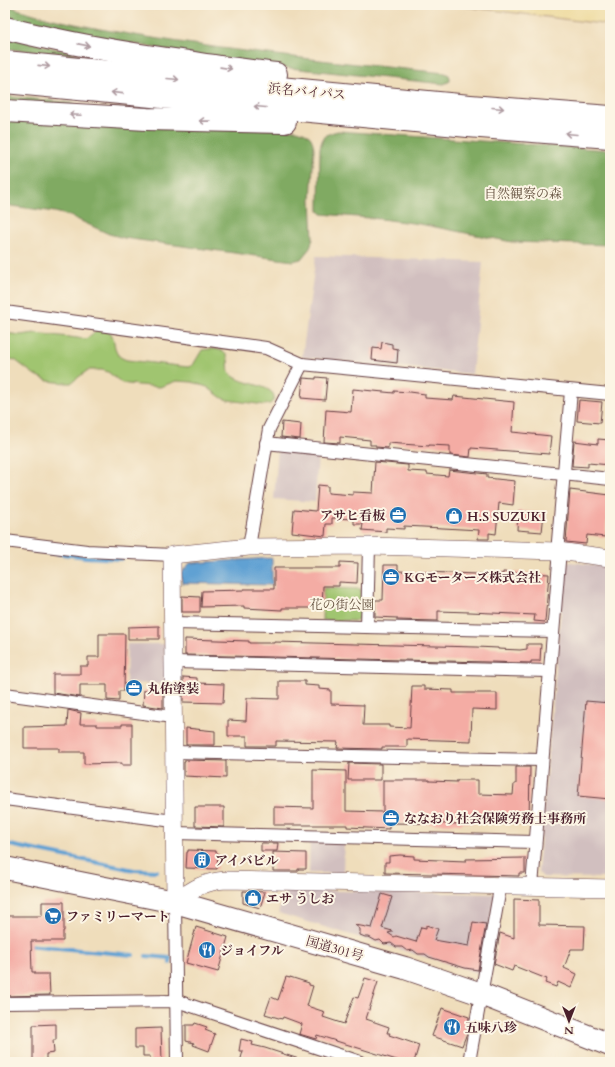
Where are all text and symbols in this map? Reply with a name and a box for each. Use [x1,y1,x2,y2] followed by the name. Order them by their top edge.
[77,41,90,49] one-way arrow
[37,63,50,70] one-way arrow
[220,64,233,71] one-way arrow
[166,75,179,83] one-way arrow
[267,80,346,104] street label: 浜名バイパス
[111,90,124,97] one-way arrow
[254,103,267,110] one-way arrow
[491,105,504,112] one-way arrow
[69,111,82,119] one-way arrow
[199,117,212,124] one-way arrow
[565,130,578,137] one-way arrow
[484,185,562,203] park label: 自然観察の森
[388,505,408,525] office icon: アサヒ看板
[444,506,464,526] shop icon: H.S SUZUKI
[320,507,386,525] place label: アサヒ看板
[467,508,546,526] place label: H.S SUZUKI
[381,567,401,587] office icon: KGモーターズ株式会社
[404,569,541,587] place label: KGモーターズ株式会社
[309,596,375,614] park label: 花の街公園
[124,678,144,698] office icon: 丸佑塗装
[147,680,199,698] place label: 丸佑塗装
[381,808,401,828] office icon: ななおり社会保険労務士事務所
[404,810,586,828] place label: ななおり社会保険労務士事務所
[192,850,212,870] building icon: アイバビル
[215,852,279,870] place label: アイバビル
[243,888,263,908] shop icon: エサ うしお
[266,890,335,908] place label: エサ うしお
[43,906,63,926] supermarket icon: ファミリーマート
[66,908,170,926] place label: ファミリーマート
[304,932,366,966] street label: 国道301号
[197,940,217,960] restaurant icon: ジョイフル
[220,942,284,960] place label: ジョイフル
[549,1001,589,1041] north arrow
[442,1017,462,1037] restaurant icon: 五味八珍
[465,1019,517,1037] place label: 五味八珍
[564,1023,574,1038] text: N

